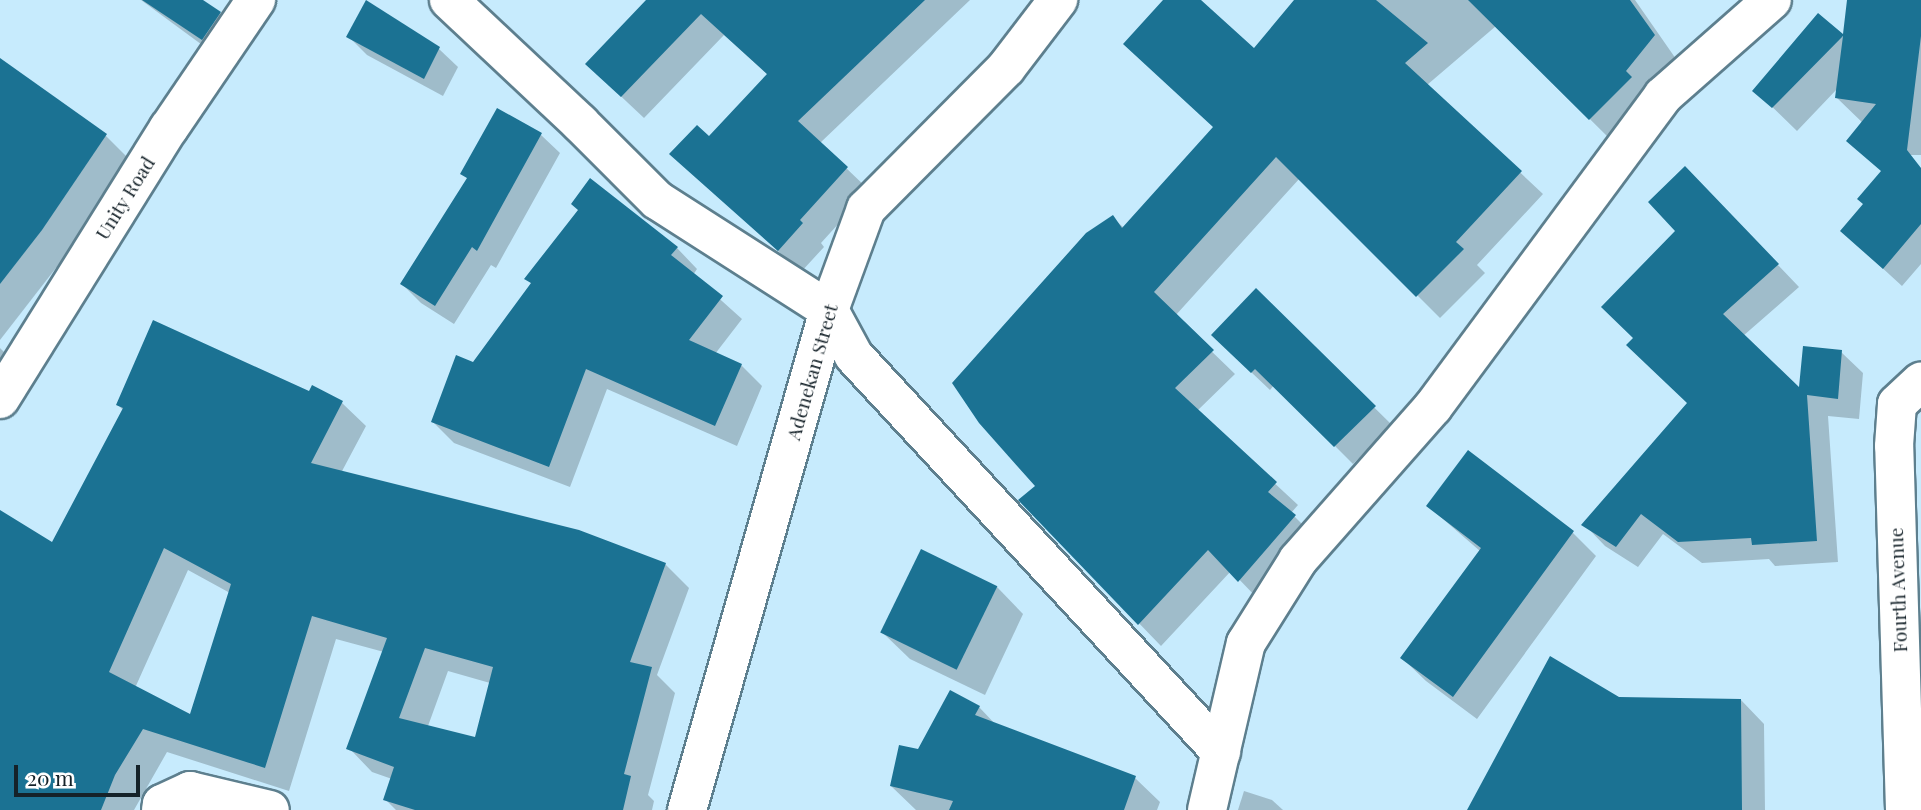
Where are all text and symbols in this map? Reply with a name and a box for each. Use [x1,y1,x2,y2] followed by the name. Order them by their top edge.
[90,152,160,244] street label: Unity Road
[782,301,842,443] street label: Adenekan Street
[1884,527,1912,653] street label: Fourth Avenue
[18,750,144,794] scale bar
[27,763,74,791] text: 20 m

